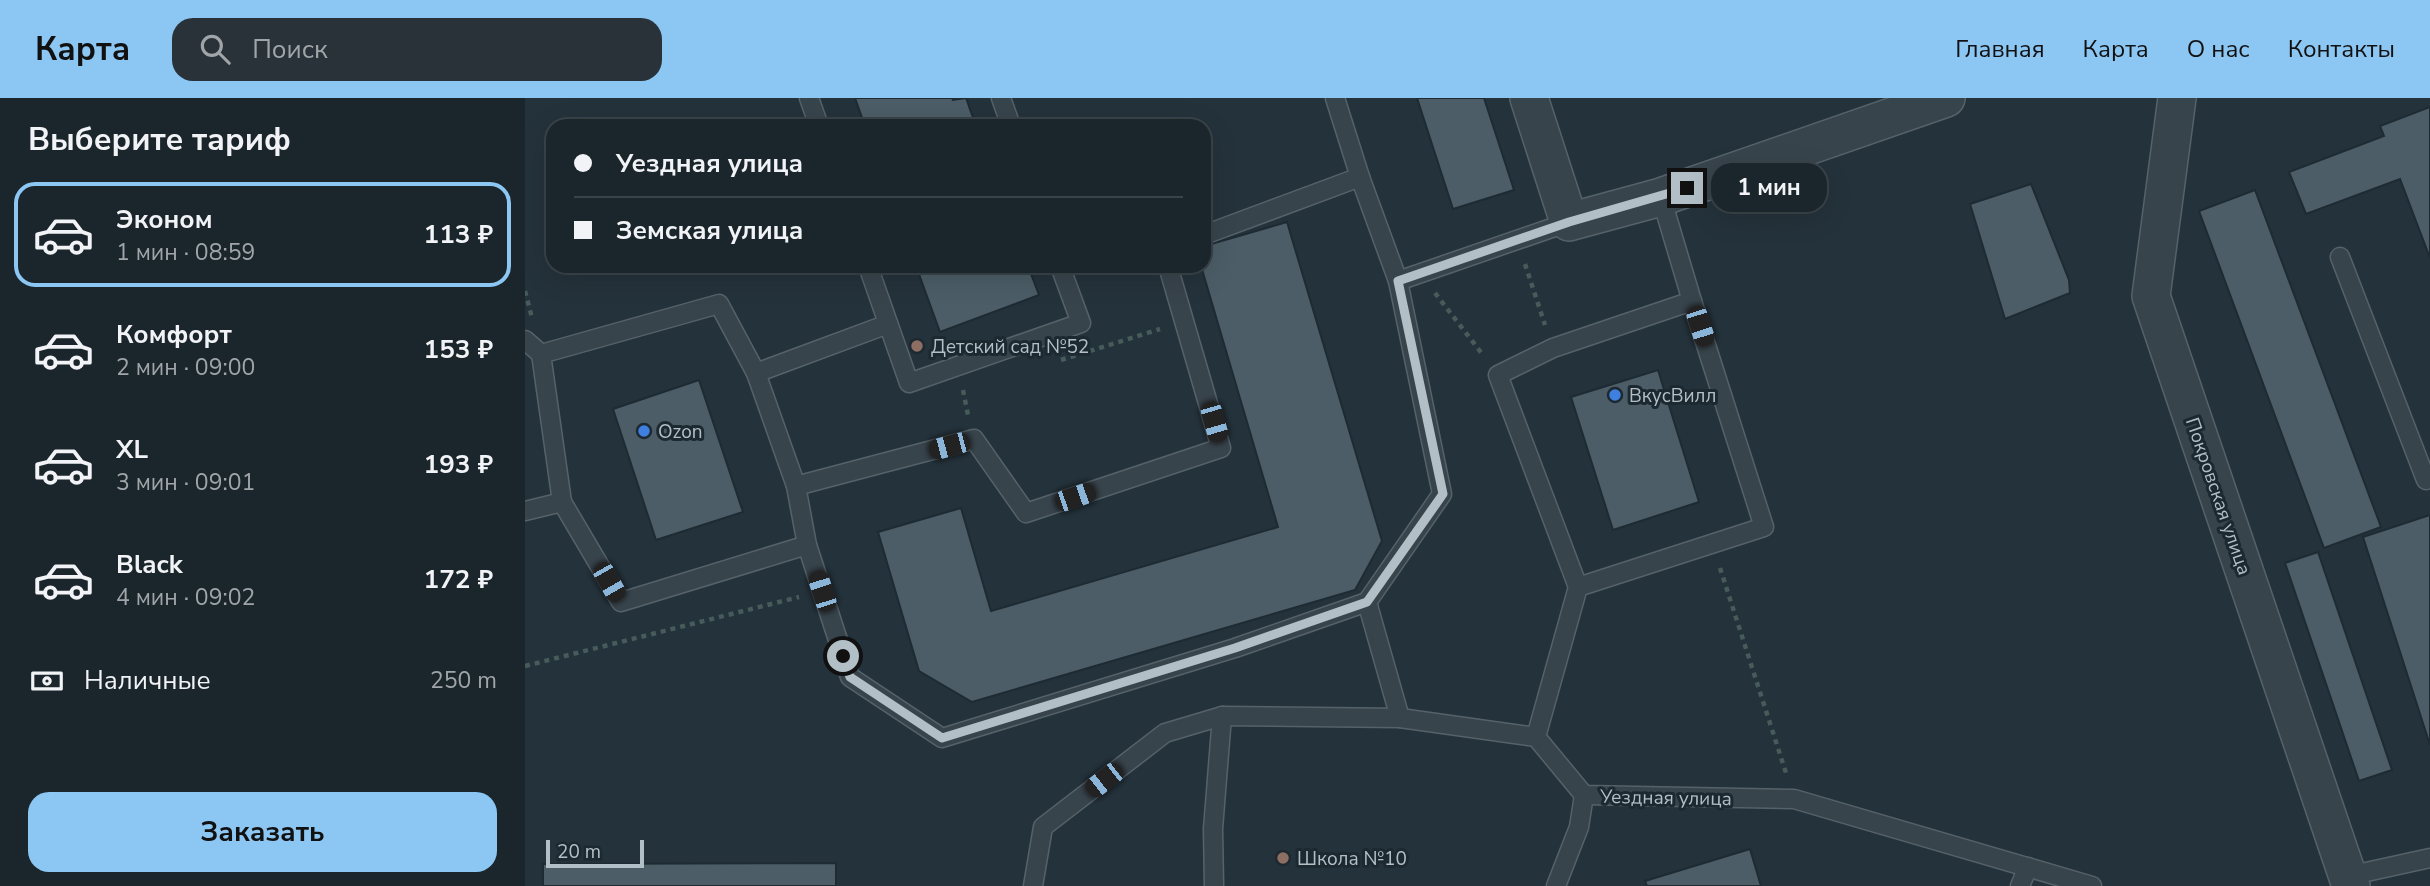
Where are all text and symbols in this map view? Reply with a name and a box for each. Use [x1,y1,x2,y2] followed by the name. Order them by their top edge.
[172,18,662,81] search box
[35,27,130,72] text: Карта
[196,30,234,68] icon: search
[252,32,328,67] text: Поиск
[1955,33,2045,65] text: Главная
[2083,33,2149,65] text: Карта
[2187,33,2250,65] text: О нас
[2288,33,2395,65] text: Контакты
[28,118,291,161] text: Выберите тариф
[616,146,803,181] text: Уездная улица
[1711,164,1827,212] callout: 1 мин
[1671,172,1703,204] route end
[1737,172,1801,203] text: 1 мин
[116,202,213,237] text: Эконом
[32,203,95,266] icon: car
[616,213,803,248] text: Земская улица
[424,217,493,252] text: 113 ₽
[116,237,255,268] text: 1 мин · 08:59
[1684,303,1717,349] car
[116,317,232,352] text: Комфорт
[32,318,95,381] icon: car
[424,332,493,367] text: 153 ₽
[931,334,1089,360] place label: Детский сад №52
[909,338,925,354] marker: Детский сад №52
[116,352,255,383] text: 2 мин · 09:00
[1629,383,1716,409] place label: ВкусВилл
[1607,387,1623,403] marker: ВкусВилл
[1199,399,1230,445] car
[2179,414,2257,579] street label: Покровская улица
[658,419,703,445] place label: Ozon
[636,423,652,439] marker: Ozon
[926,430,973,462] car
[116,432,148,467] text: XL
[32,433,95,496] icon: car
[424,447,493,482] text: 193 ₽
[116,467,255,498] text: 3 мин · 09:01
[1052,480,1099,514] car
[116,547,183,582] text: Black
[32,548,95,611] icon: car
[590,559,629,605] car
[424,562,493,597] text: 172 ₽
[806,568,839,614] car
[116,582,255,613] text: 4 мин · 09:02
[827,640,859,672] route start
[28,662,66,700] icon: cash
[84,663,211,698] text: Наличные
[430,665,497,696] text: 250 m
[1081,759,1128,801] car
[1599,784,1732,812] street label: Уездная улица
[28,792,497,872] button: Заказать
[546,837,644,869] scale bar
[557,839,601,865] text: 20 m
[1297,846,1407,872] place label: Школа №10
[1275,850,1291,866] marker: Школа №10

